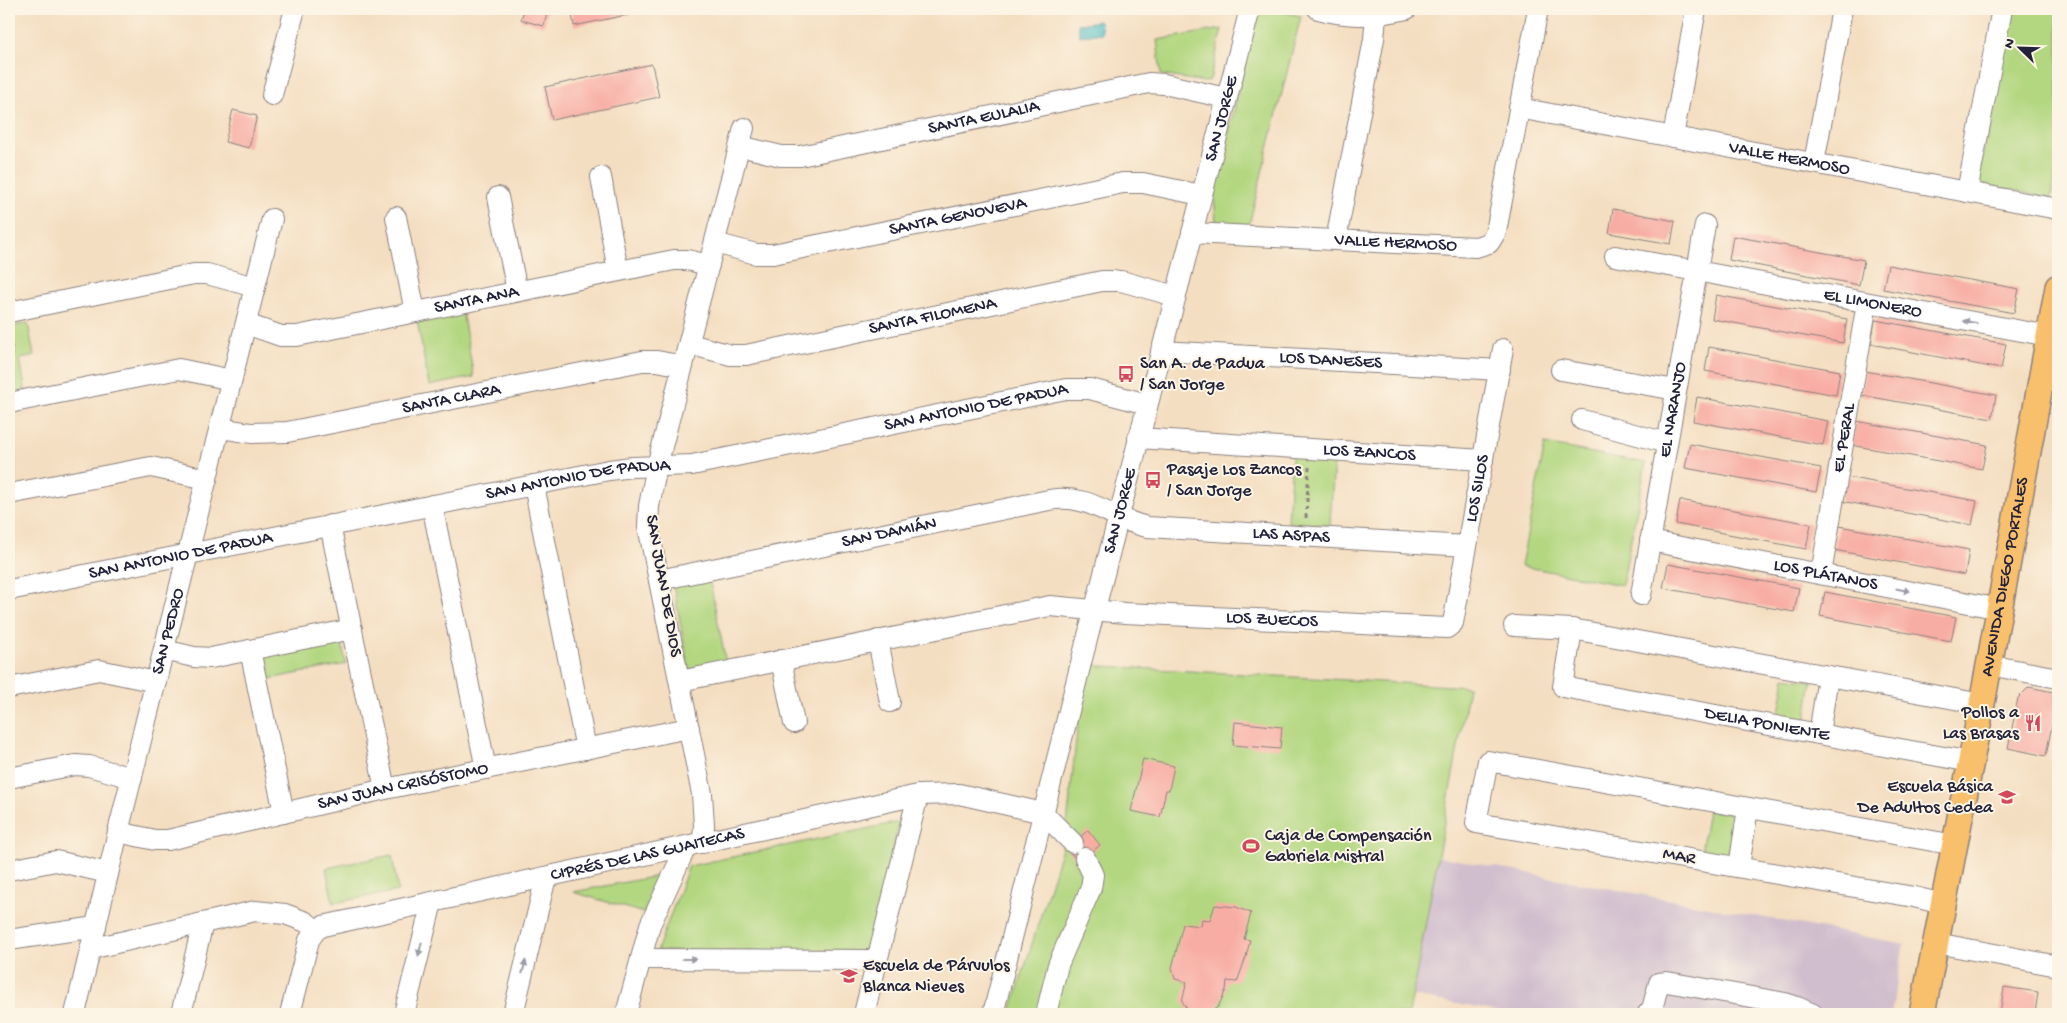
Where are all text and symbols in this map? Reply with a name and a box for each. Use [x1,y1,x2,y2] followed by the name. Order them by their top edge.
[1994,22,2044,72] north arrow
[2001,36,2020,51] text: N
[1201,73,1243,164] street label: SAN JORGE
[926,95,1043,139] street label: SANTA EULALIA
[1726,137,1852,180] street label: VALLE HERMOSO
[887,192,1030,241] street label: SANTA GENOVEVA
[1333,229,1458,257] street label: VALLE HERMOSO
[432,281,522,319] street label: SANTA ANA
[1822,284,1924,323] street label: EL LIMONERO
[867,292,1000,340] street label: SANTA FILOMENA
[1962,317,1978,325] one-way arrow
[1279,347,1384,374] street label: LOS DANESES
[1140,354,1266,396] place label: San A. de Padua / San Jorge
[1654,360,1692,459] street label: EL NARANJO
[1116,364,1136,384] bus stop icon: San A. de Padua / San Jorge
[882,378,1071,436] street label: SAN ANTONIO DE PADUA
[400,379,504,419] street label: SANTA CLARA
[1828,400,1861,474] street label: EL PERAL
[1322,439,1417,466] street label: LOS ZANCOS
[1461,452,1494,524] street label: LOS SILOS
[484,455,672,505] street label: SAN ANTONIO DE PADUA
[1166,460,1303,502] place label: Pasaje Los Zancos / San Jorge
[1099,465,1142,556] street label: SAN JORGE
[1143,470,1163,490] bus stop icon: Pasaje Los Zancos / San Jorge
[1977,475,2034,678] street label: AVENIDA DIEGO PORTALES
[640,513,686,659] street label: SAN JUAN DE DIOS
[840,513,939,553] street label: SAN DAMIÁN
[1252,523,1331,548] street label: LAS ASPAS
[87,527,276,584] street label: SAN ANTONIO DE PADUA
[1772,555,1880,596] street label: LOS PLÁTANOS
[148,586,189,677] street label: SAN PEDRO
[1895,587,1911,595] one-way arrow
[1225,607,1319,633] street label: LOS ZUECOS
[1702,703,1832,746] street label: DELIA PONIENTE
[1943,703,2020,745] place label: Pollos a Las Brasas
[2023,713,2043,733] restaurant icon: Pollos a Las Brasas
[316,758,490,815] street label: SAN JUAN CRISÓSTOMO
[1857,777,1994,819] place label: Escuela Básica De Adultos Cedea
[1997,787,2017,807] school or university icon: Escuela Básica De Adultos Cedea
[549,823,747,886] street label: CIPRÉS DE LAS GUAITECAS
[1265,826,1432,868] place label: Caja de Compensación Gabriela Mistral
[1241,836,1261,856] sports icon: Caja de Compensación Gabriela Mistral
[1661,844,1697,870] street label: MAR
[416,942,424,957] one-way arrow
[682,955,698,963] one-way arrow
[862,956,1011,998] place label: Escuela de Párvulos Blanca Nieves
[520,959,528,974] one-way arrow
[839,966,859,986] school or university icon: Escuela de Párvulos Blanca Nieves

